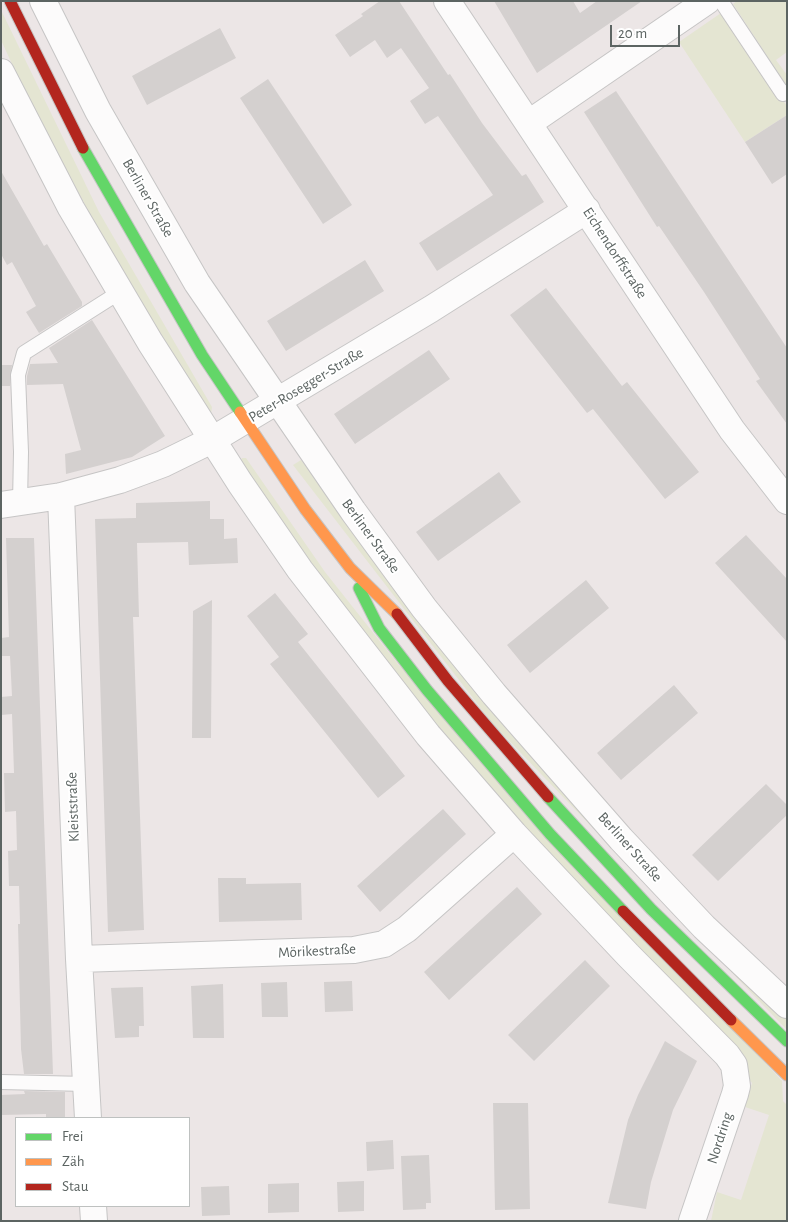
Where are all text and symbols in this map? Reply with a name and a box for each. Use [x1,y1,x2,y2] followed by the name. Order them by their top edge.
[613,15,683,47] scale bar
[618,26,647,41] text: 20 m
[118,156,178,240] street label: Berliner Straße
[579,204,651,302] street label: Eichendorffstraße
[245,344,367,426] street label: Peter-Rosegger-Straße
[338,495,404,577] street label: Berliner Straße
[63,772,83,842] street label: Kleiststraße
[594,808,666,886] street label: Berliner Straße
[278,940,356,962] street label: Mörikestraße
[703,1110,737,1166] street label: Nordring
[15,1117,190,1207] legend
[62,1129,83,1144] text: Frei
[62,1154,85,1169] text: Zäh
[62,1179,88,1194] text: Stau

